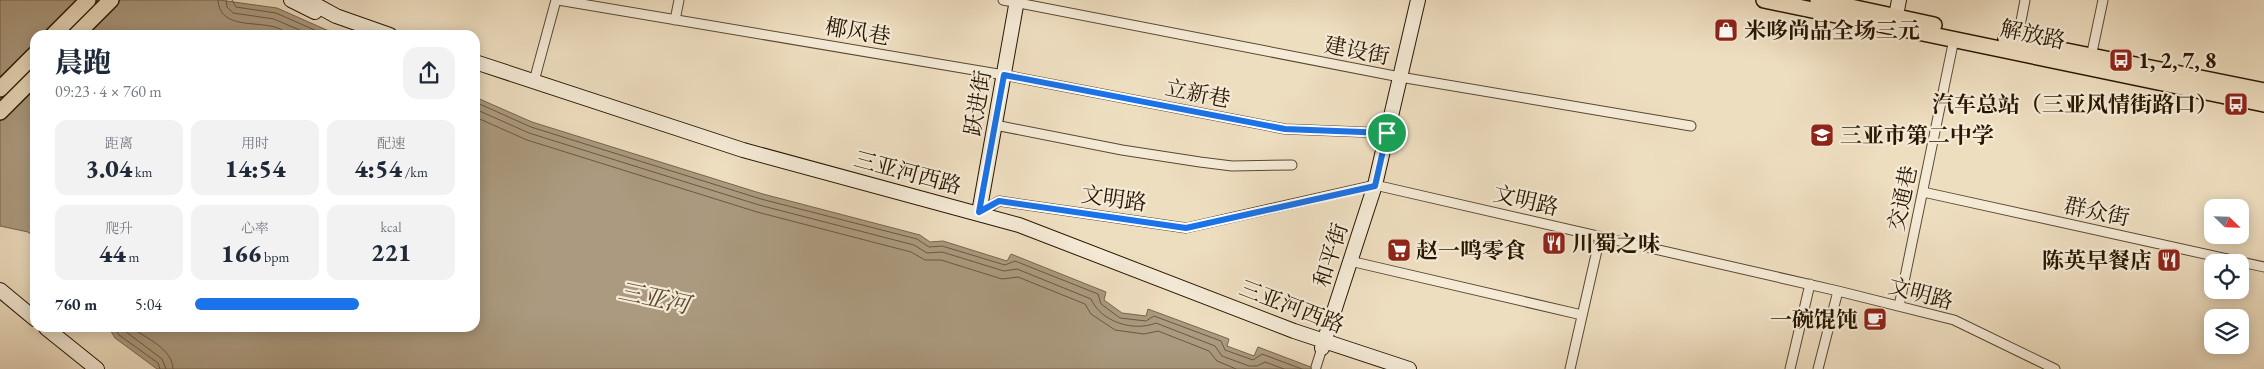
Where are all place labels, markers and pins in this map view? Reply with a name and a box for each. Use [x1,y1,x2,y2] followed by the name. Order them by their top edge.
[1744,16,1920,45] place label: 米哆尚品全场三元
[1713,17,1739,43] shop icon: 米哆尚品全场三元
[2138,46,2217,75] place label: 1, 2, 7, 8
[2108,47,2134,73] bus stop icon: 1, 2, 7, 8
[1932,90,2218,119] place label: 汽车总站（三亚风情街路口）
[2223,91,2249,117] bus stop icon: 汽车总站（三亚风情街路口）
[1366,112,1408,154] pin
[1840,121,1994,150] place label: 三亚市第二中学
[1809,122,1835,148] school or university icon: 三亚市第二中学
[1572,229,1660,258] place label: 川蜀之味
[1541,230,1567,256] restaurant icon: 川蜀之味
[1416,236,1526,265] place label: 赵一鸣零食
[1386,237,1412,263] supermarket icon: 赵一鸣零食
[2042,246,2152,275] place label: 陈英早餐店
[2156,247,2182,273] restaurant icon: 陈英早餐店
[1770,305,1858,334] place label: 一碗馄饨
[1862,306,1888,332] cafe icon: 一碗馄饨

